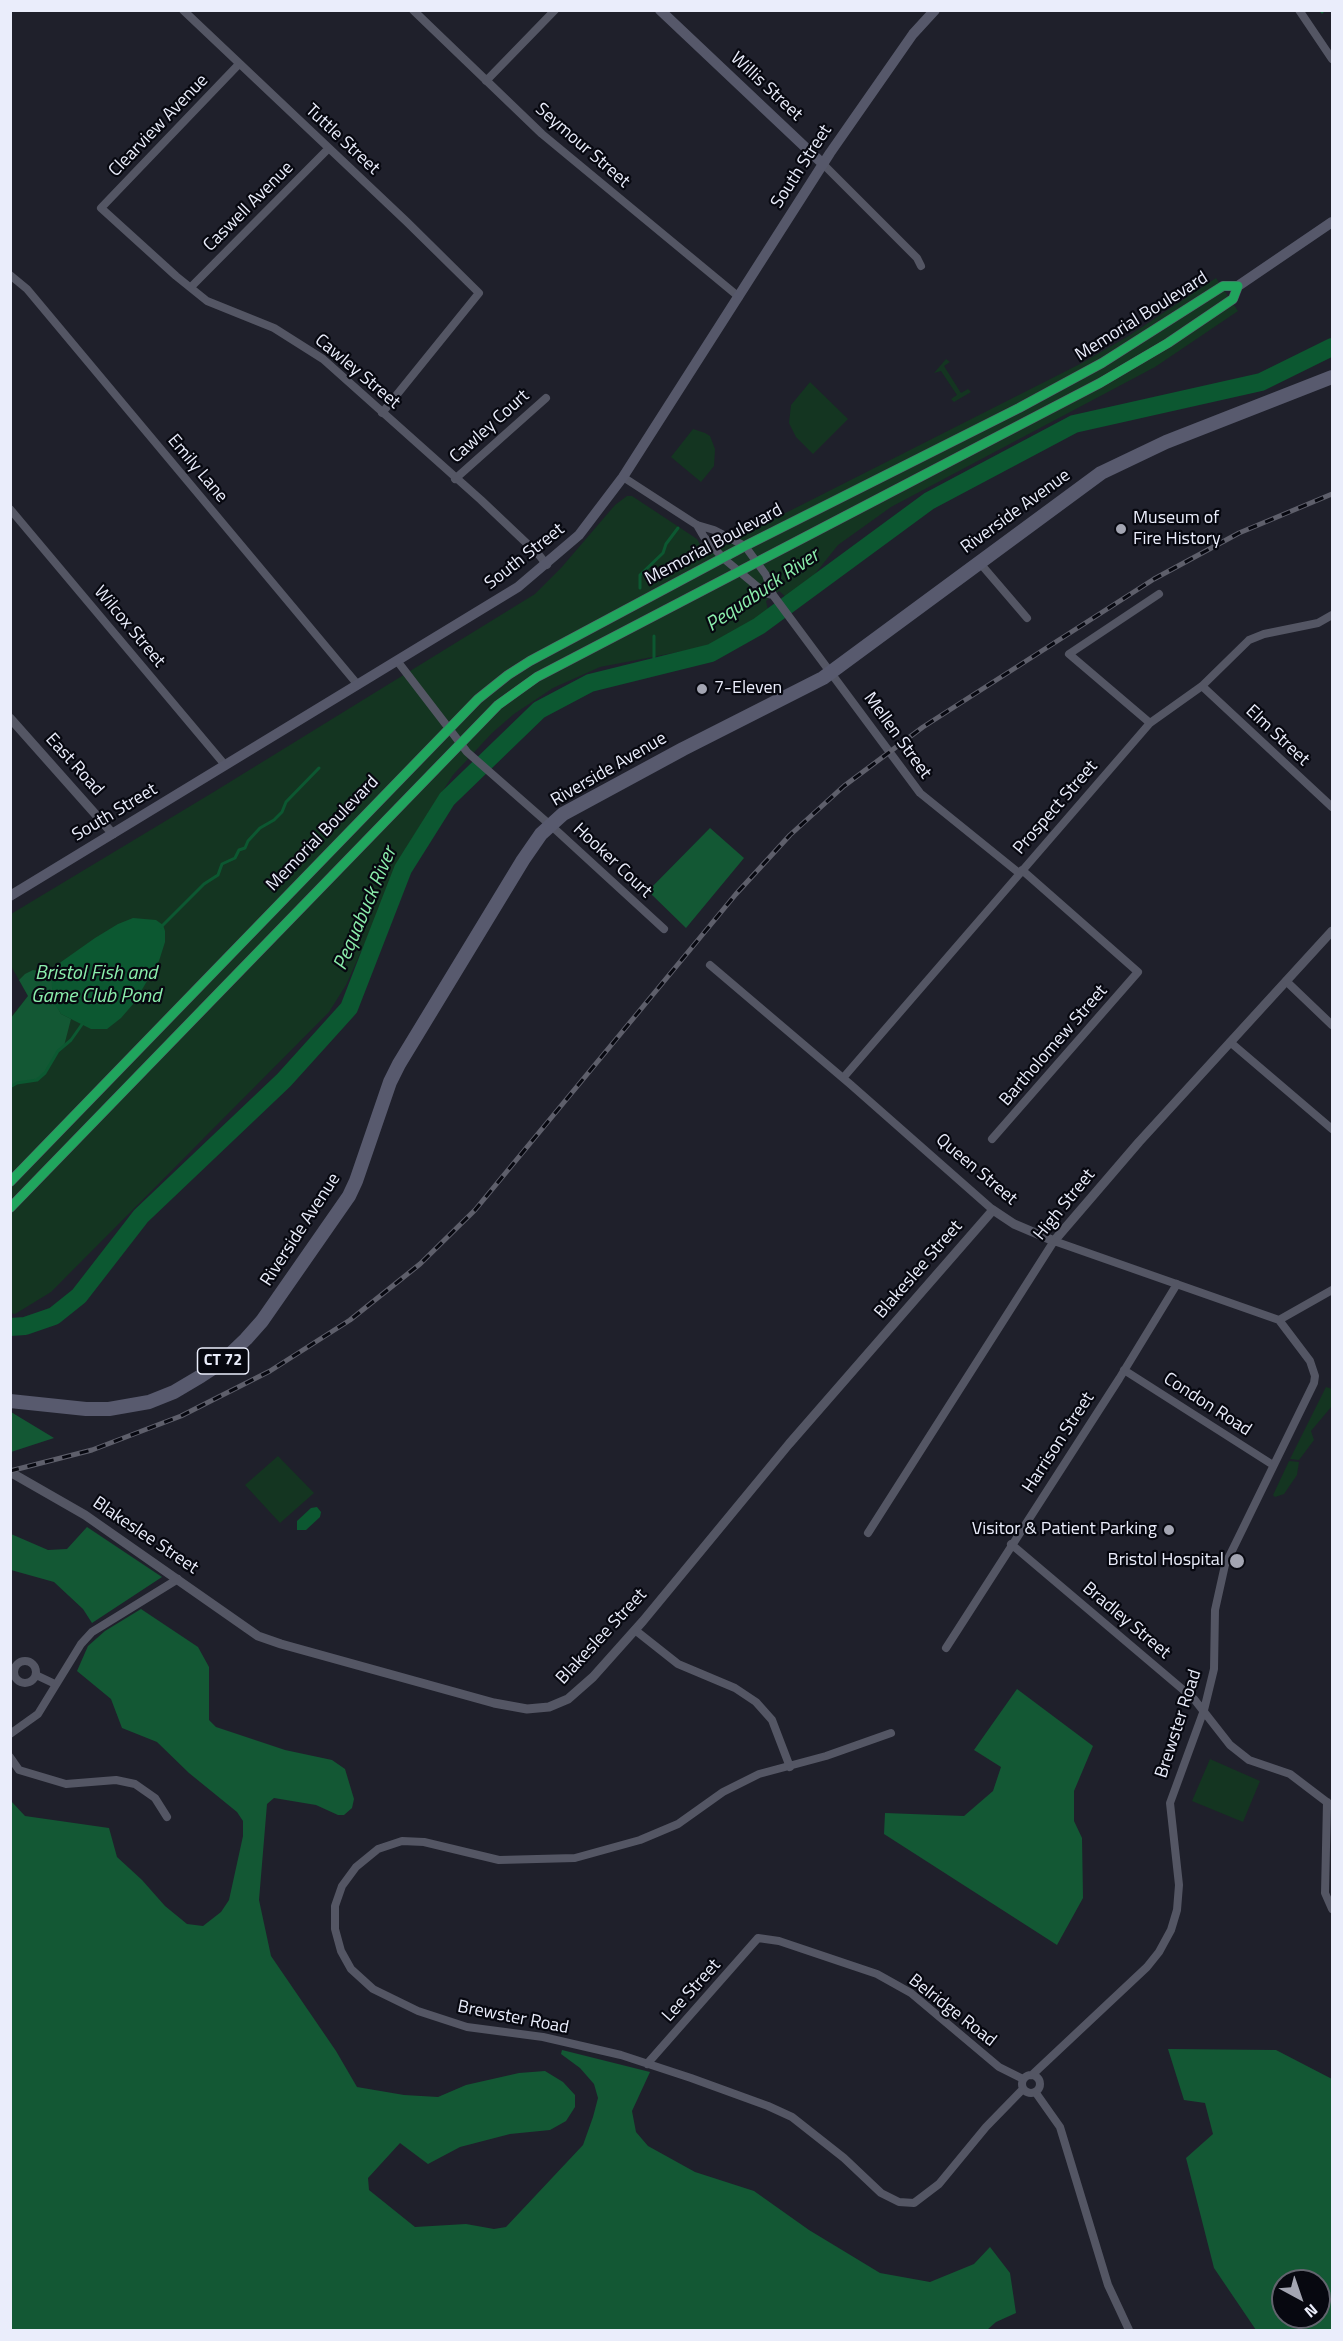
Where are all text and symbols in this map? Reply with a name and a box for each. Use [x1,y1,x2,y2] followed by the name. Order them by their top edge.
[725,48,807,126] street label: Willis Street
[105,70,213,182] street label: Clearview Avenue
[530,99,634,193] street label: Seymour Street
[300,100,384,180] street label: Tuttle Street
[767,121,837,213] street label: South Street
[200,158,298,256] street label: Caswell Avenue
[1072,267,1212,367] street label: Memorial Boulevard
[310,330,404,414] street label: Cawley Street
[446,386,534,468] street label: Cawley Court
[162,431,232,507] street label: Emily Lane
[957,465,1075,559] street label: Riverside Avenue
[642,500,786,590] street label: Memorial Boulevard
[1133,508,1221,550] place label: Museum of Fire History
[481,519,569,595] street label: South Street
[1114,522,1128,536] marker: Museum of Fire History
[702,544,824,638] water label: Pequabuck River
[89,582,169,672] street label: Wilcox Street
[714,678,782,700] place label: 7-Eleven
[695,682,709,696] marker: 7-Eleven
[858,689,936,783] street label: Mellen Street
[1241,701,1313,771] street label: Elm Street
[547,728,671,812] street label: Riverside Avenue
[40,729,108,801] street label: East Road
[1009,756,1103,860] street label: Prospect Street
[262,772,384,896] street label: Memorial Boulevard
[69,779,161,847] street label: South Street
[568,819,656,903] street label: Hooker Court
[329,844,403,974] water label: Pequabuck River
[31,962,161,1009] water label: Bristol Fish and Game Club Pond
[995,981,1113,1111] street label: Bartholomew Street
[931,1130,1021,1210] street label: Queen Street
[1030,1165,1100,1245] street label: High Street
[257,1170,345,1290] street label: Riverside Avenue
[871,1217,967,1323] street label: Blakeslee Street
[198,1348,248,1374] road number: CT 72
[1159,1369,1255,1441] street label: Condon Road
[1018,1389,1100,1497] street label: Harrison Street
[88,1493,202,1579] street label: Blakeslee Street
[972,1519,1157,1541] place label: Visitor & Patient Parking
[1162,1523,1176,1537] marker: Visitor & Patient Parking
[1108,1550,1224,1572] place label: Bristol Hospital
[1228,1552,1246,1570] marker: Bristol Hospital
[1078,1578,1174,1664] street label: Bradley Street
[552,1585,652,1689] street label: Blakeslee Street
[1151,1667,1207,1781] street label: Brewster Road
[658,1955,726,2027] street label: Lee Street
[904,1970,1000,2052] street label: Belridge Road
[456,1997,570,2039] street label: Brewster Road
[1271,2269,1331,2329] north arrow
[1299,2298,1323,2324] text: N

